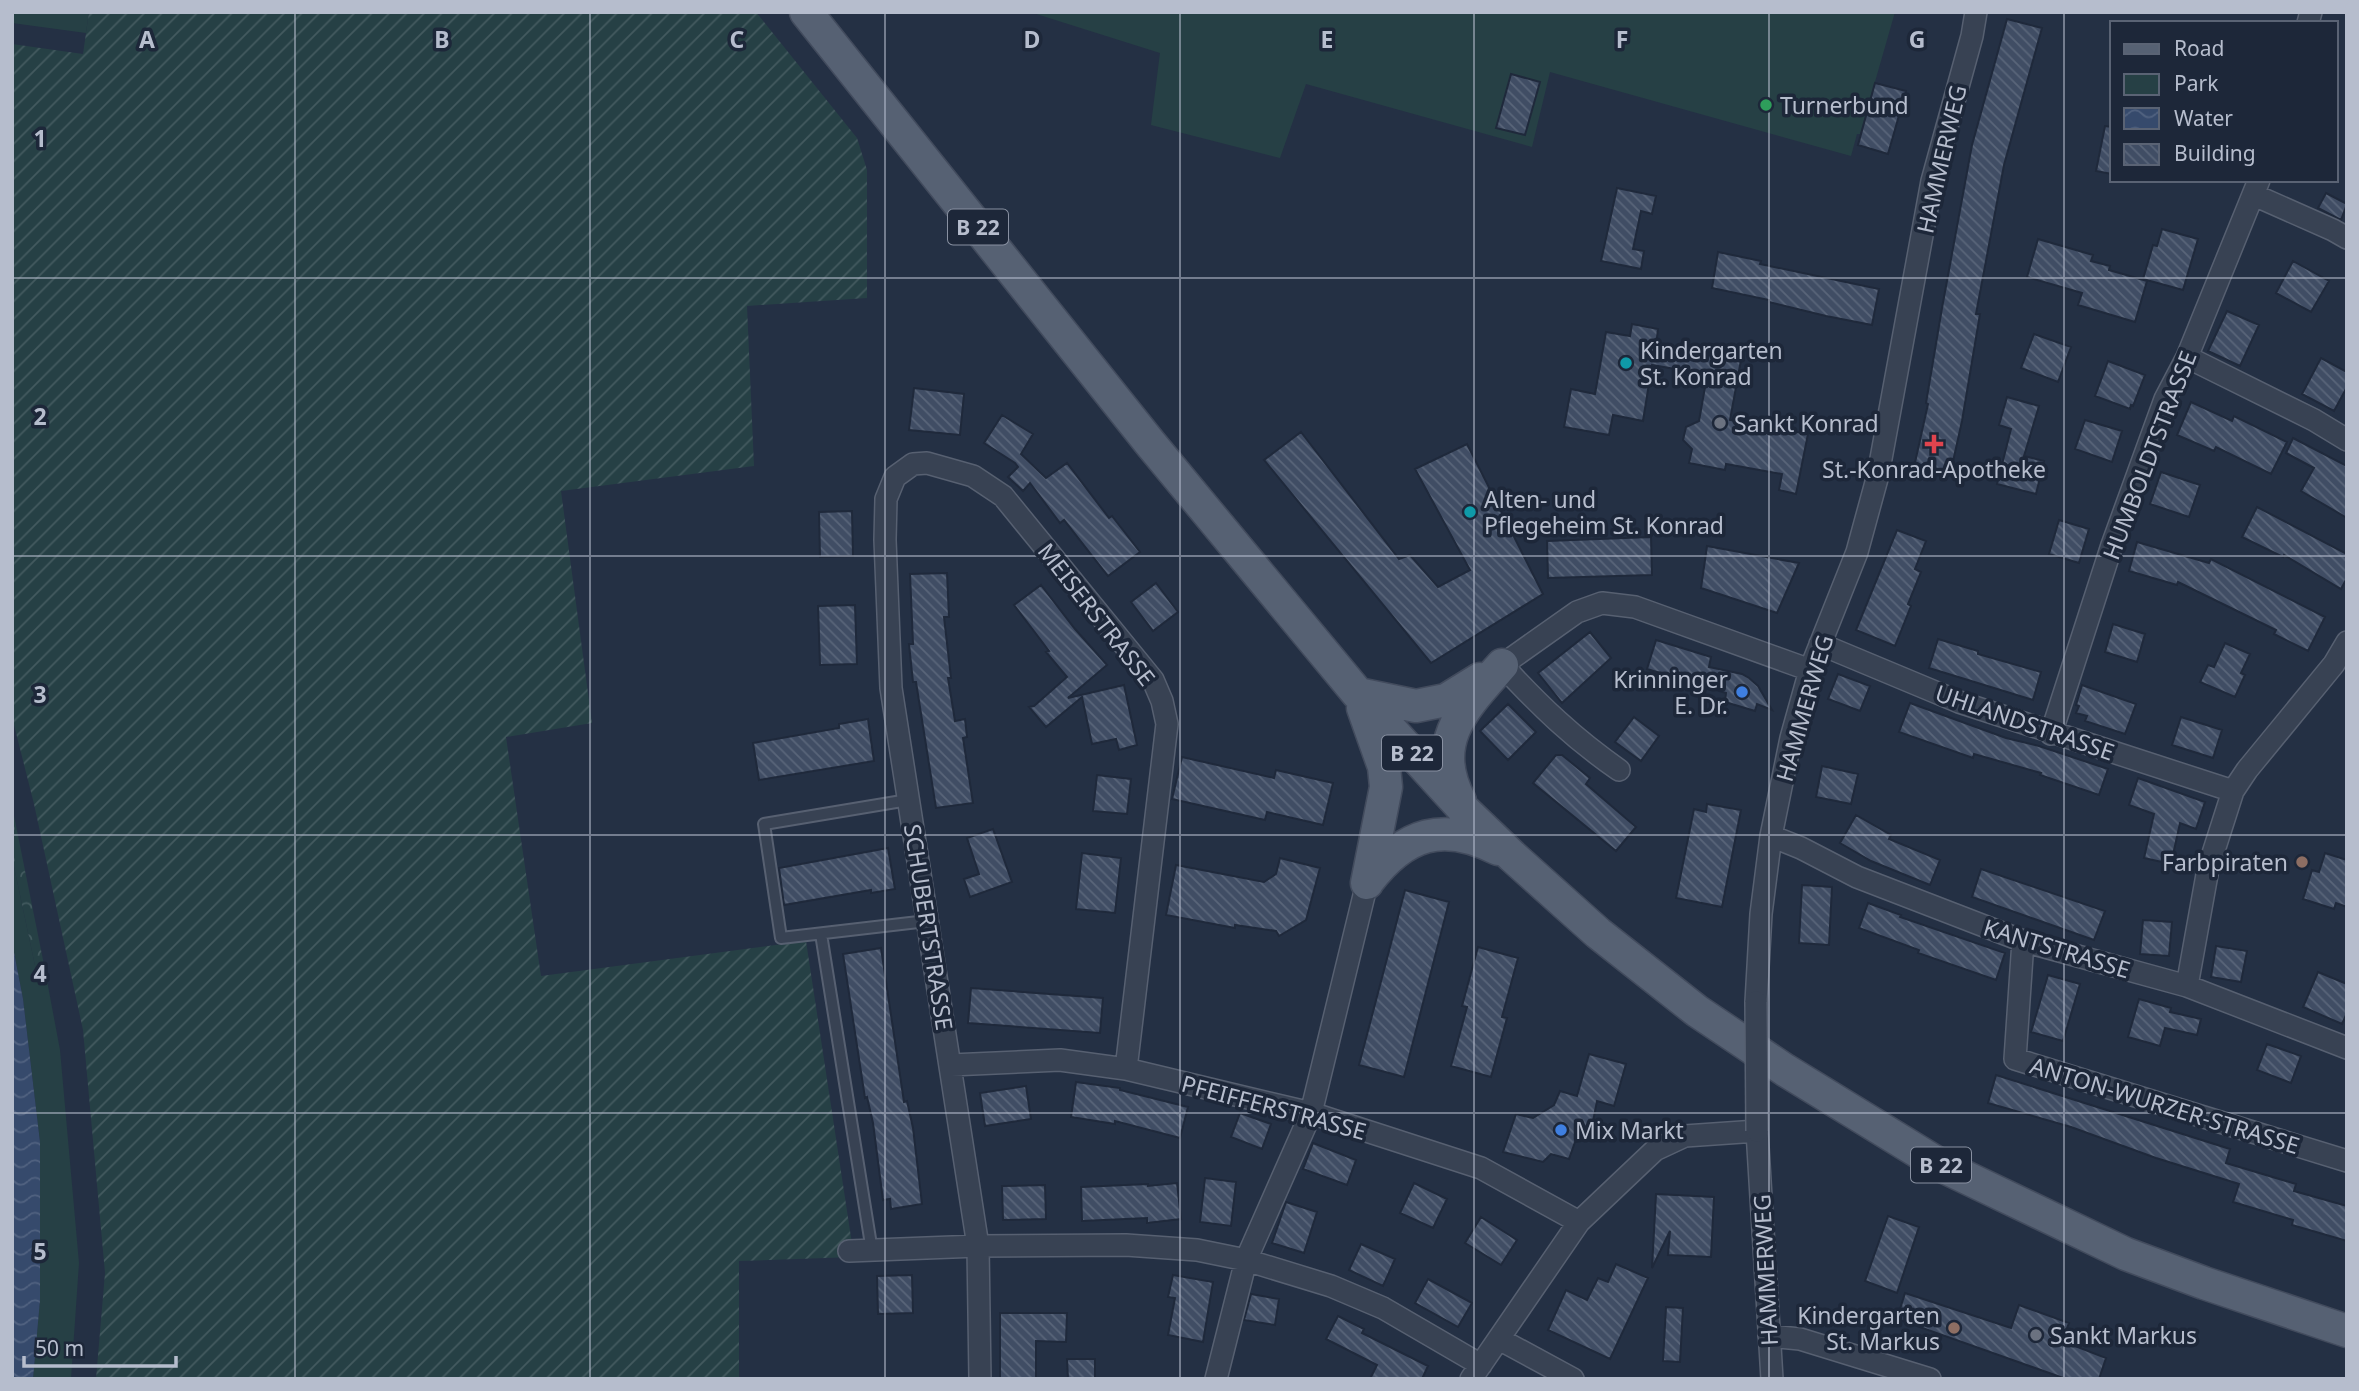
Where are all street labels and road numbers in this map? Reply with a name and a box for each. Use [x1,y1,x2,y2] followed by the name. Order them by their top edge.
[1908,82,1974,236] street label: HAMMERWEG
[948,210,1008,244] road number: B 22
[2094,346,2204,564] street label: HUMBOLDTSTRASSE
[1031,536,1163,692] street label: MEISERSTRASSE
[1768,631,1840,785] street label: HAMMERWEG
[1931,676,2119,768] street label: UHLANDSTRASSE
[1382,736,1442,770] road number: B 22
[897,822,961,1032] street label: SCHUBERTSTRASSE
[1980,911,2134,985] street label: KANTSTRASSE
[2026,1049,2304,1161] street label: ANTON-WURZER-STRASSE
[1178,1067,1370,1147] street label: PFEIFFERSTRASSE
[1911,1148,1971,1182] road number: B 22
[1745,1194,1785,1346] street label: HAMMERWEG

